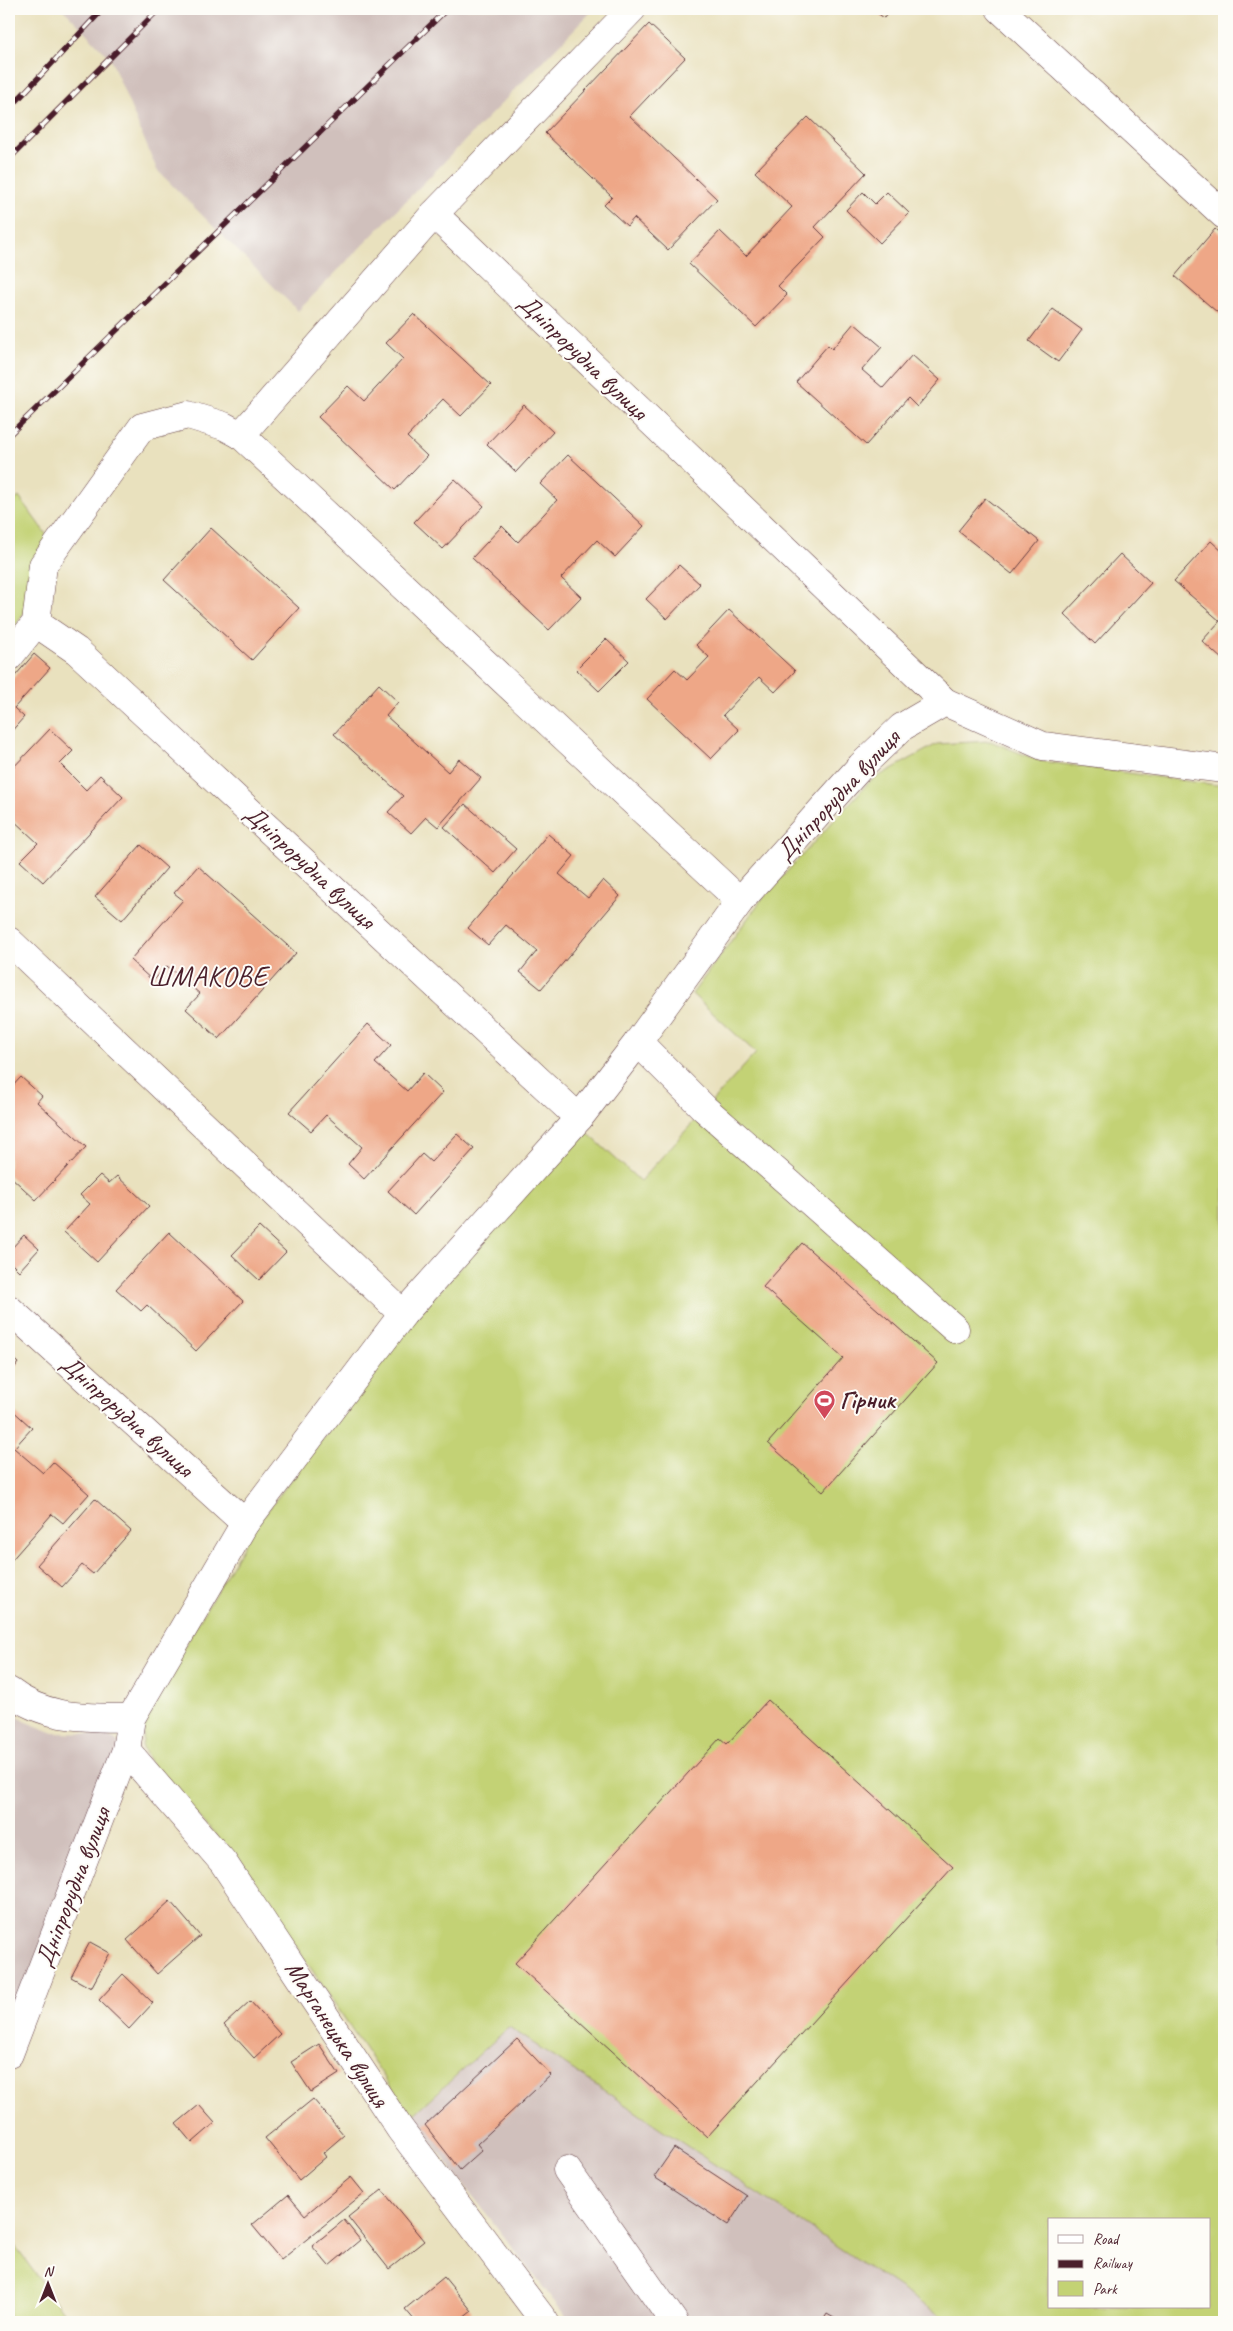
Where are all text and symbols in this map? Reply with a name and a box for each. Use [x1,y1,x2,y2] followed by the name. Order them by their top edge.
[511,287,656,429] street label: Дніпрорудна вулиця
[769,721,909,867] street label: Дніпрорудна вулиця
[238,798,384,938] street label: Дніпрорудна вулиця
[147,959,270,994] district label: ШМАКОВЕ
[54,1348,202,1486] street label: Дніпрорудна вулиця
[840,1384,897,1416] place label: Гірник
[812,1388,836,1419] sports icon: Гірник
[28,1801,119,1971] street label: Дніпрорудна вулиця
[278,1955,397,2114] street label: Марганецька вулиця
[1048,2218,1210,2308] legend
[1093,2230,1120,2249] text: Road
[1093,2254,1134,2273] text: Railway
[22,2258,72,2308] north arrow
[44,2263,55,2280] text: N
[1093,2280,1118,2299] text: Park

